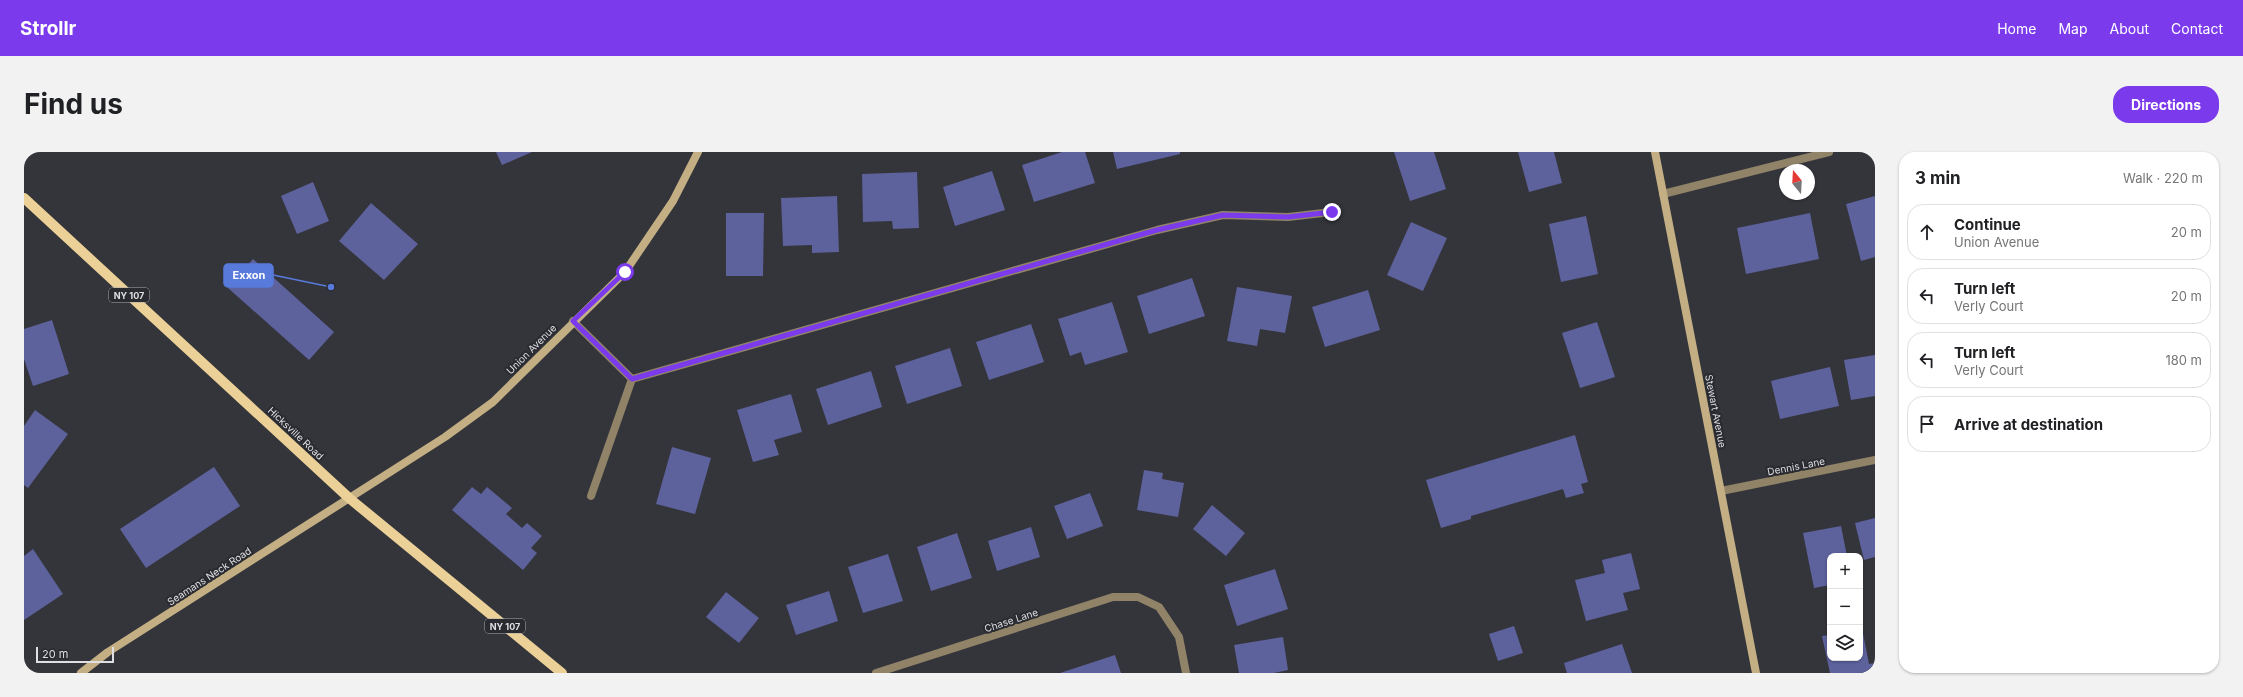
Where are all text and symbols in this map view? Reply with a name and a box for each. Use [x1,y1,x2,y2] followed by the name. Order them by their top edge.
[20,17,76,40] text: Strollr
[1997,20,2036,37] text: Home
[2058,20,2088,37] text: Map
[2110,20,2149,37] text: About
[2171,20,2223,37] text: Contact
[2113,86,2219,123] button: Directions
[24,87,123,121] text: Find us
[1779,164,1815,200] north arrow
[1915,168,1961,188] text: 3 min
[2123,170,2203,186] text: Walk · 220 m
[1323,203,1341,221] route end
[1954,215,2021,234] text: Continue
[1916,221,1938,243] icon: ahead
[2171,224,2202,240] text: 20 m
[1954,234,2039,250] text: Union Avenue
[616,263,634,281] route start
[224,264,273,287] callout: Exxon
[233,268,266,282] text: Exxon
[1954,279,2015,298] text: Turn left
[1916,285,1938,307] icon: left
[109,288,149,302] road number: NY 107
[2171,288,2202,304] text: 20 m
[1954,298,2024,314] text: Verly Court
[504,321,559,376] street label: Union Avenue
[1954,343,2015,362] text: Turn left
[1916,349,1938,371] icon: left
[2165,352,2202,368] text: 180 m
[1954,362,2024,378] text: Verly Court
[1703,373,1729,449] street label: Stewart Avenue
[266,404,326,462] street label: Hicksville Road
[1916,413,1938,435] icon: arrive
[1954,415,2103,434] text: Arrive at destination
[1766,455,1826,477] street label: Dennis Lane
[165,544,253,608] street label: Seamans Neck Road
[1827,553,1863,661] map controls
[1827,553,1863,589] button: +
[1827,589,1863,625] button: −
[983,606,1040,634] street label: Chase Lane
[485,619,525,633] road number: NY 107
[1827,625,1863,661] button: layers
[36,645,114,664] scale bar
[42,647,68,661] text: 20 m

